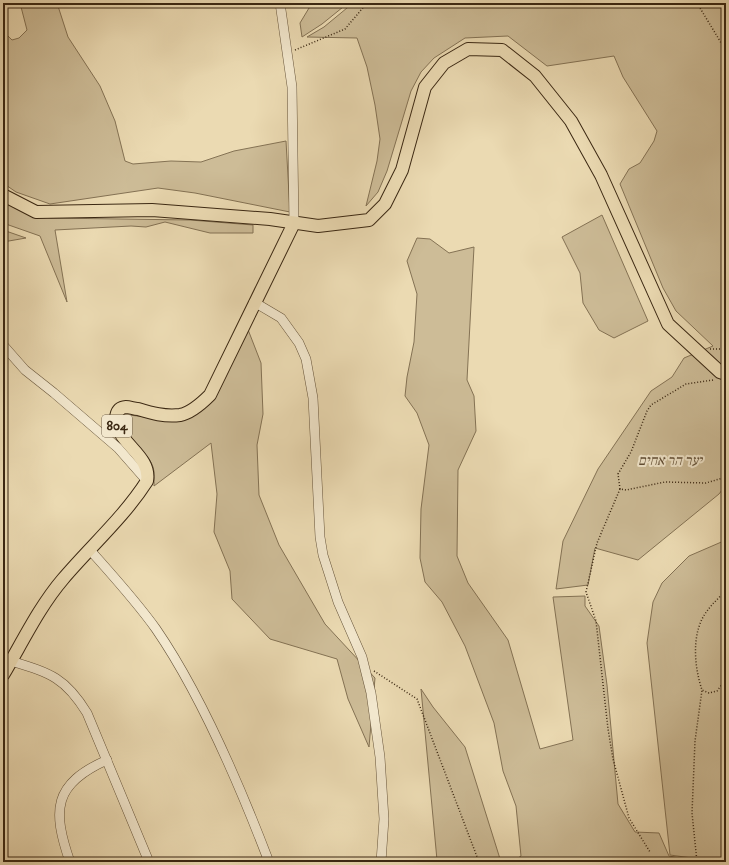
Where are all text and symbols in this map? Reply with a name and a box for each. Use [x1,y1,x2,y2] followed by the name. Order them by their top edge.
[102,415,132,437] road number: 804
[638,452,704,470] park label: יער הר אחים

